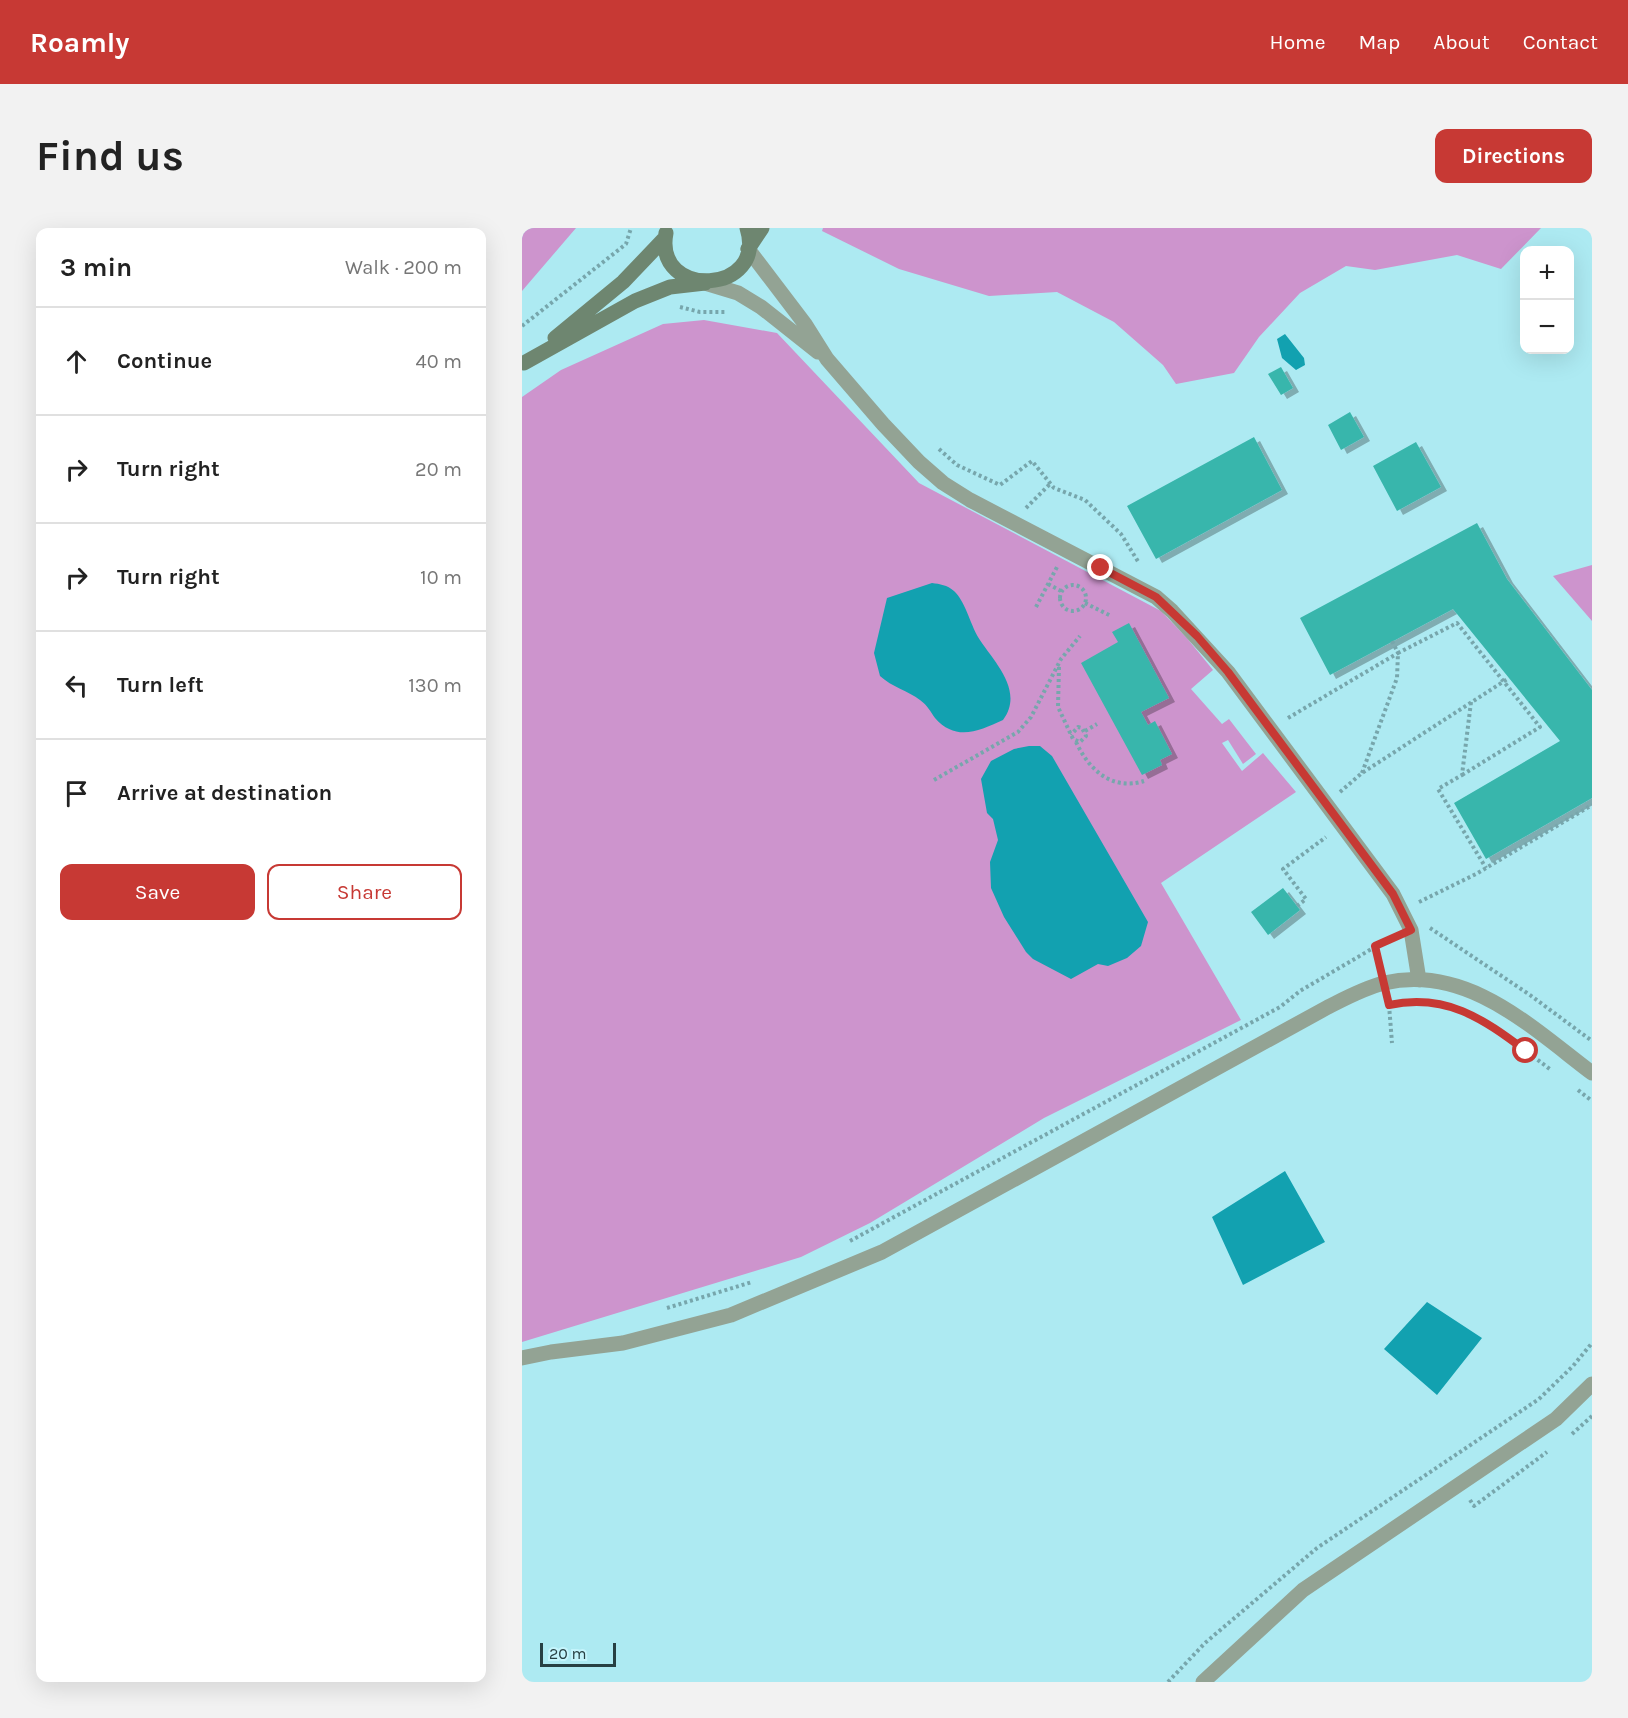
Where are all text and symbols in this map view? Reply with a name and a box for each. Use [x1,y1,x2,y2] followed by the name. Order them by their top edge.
[30,26,129,59] text: Roamly
[1270,30,1326,54] text: Home
[1359,30,1400,54] text: Map
[1433,30,1490,54] text: About
[1523,30,1598,54] text: Contact
[1435,129,1592,183] button: Directions
[36,131,184,181] text: Find us
[1520,246,1574,354] map controls
[1520,246,1574,300] button: +
[60,252,132,283] text: 3 min
[345,256,462,279] text: Walk · 200 m
[1520,300,1574,354] button: −
[60,345,93,378] icon: ahead
[117,348,212,374] text: Continue
[416,350,462,373] text: 40 m
[60,453,93,486] icon: right
[117,456,220,482] text: Turn right
[415,458,462,481] text: 20 m
[1087,554,1113,580] route end
[60,561,93,594] icon: right
[117,564,220,590] text: Turn right
[420,566,462,589] text: 10 m
[60,669,93,702] icon: left
[117,672,204,698] text: Turn left
[408,674,462,697] text: 130 m
[60,777,93,810] icon: arrive
[117,780,332,806] text: Arrive at destination
[60,864,255,920] button: Save
[267,864,462,920] button: Share
[1512,1037,1538,1063] route start
[540,1640,616,1668] scale bar
[549,1644,587,1663] text: 20 m

